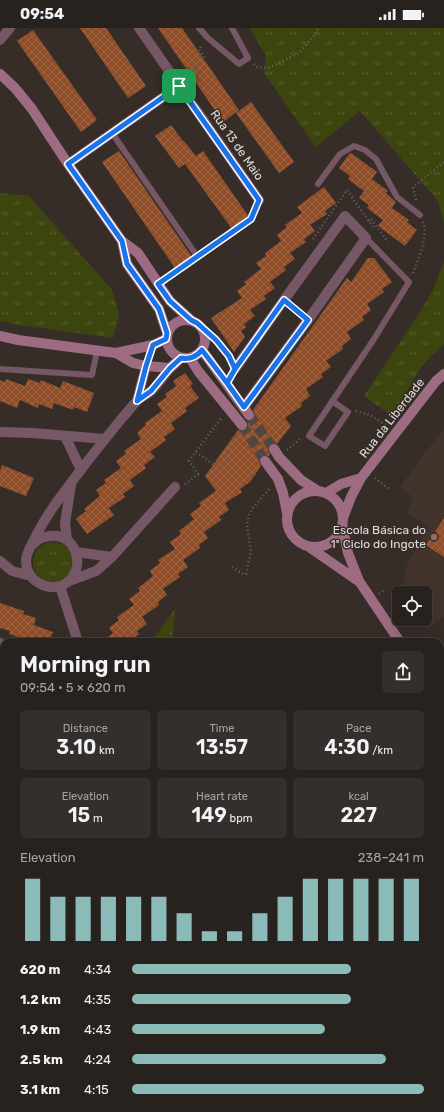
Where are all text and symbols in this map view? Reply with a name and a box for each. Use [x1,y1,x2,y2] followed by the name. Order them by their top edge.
[20,5,64,23] text: 09:54
[162,69,196,103] pin
[168,75,190,97] icon: arrive
[208,107,267,183] street label: Rua 13 de Maio
[357,375,428,461] street label: Rua da Liberdade
[330,523,426,551] place label: Escola Básica do 1º Ciclo do Ingote
[429,532,439,542] marker: Escola Básica do 1º Ciclo do Ingote
[392,586,432,626] map controls
[392,586,432,626] button: locate
[20,651,151,678] text: Morning run
[382,651,424,693] button: share
[20,680,126,695] text: 09:54 · 5 × 620 m
[63,722,108,735] text: Distance
[210,722,234,735] text: Time
[346,722,371,735] text: Pace
[56,735,96,759] text: 3.10
[196,735,248,759] text: 13:57
[324,735,370,759] text: 4:30
[96,744,114,757] text: km
[370,744,393,757] text: /km
[62,790,109,803] text: Elevation
[196,790,248,803] text: Heart rate
[349,790,369,803] text: kcal
[68,803,90,827] text: 15
[192,803,227,827] text: 149
[340,803,377,827] text: 227
[90,812,103,825] text: m
[227,812,252,825] text: bpm
[20,850,76,865] text: Elevation
[358,850,424,865] text: 238–241 m
[20,962,60,977] text: 620 m
[84,962,111,977] text: 4:34
[20,992,61,1007] text: 1.2 km
[84,992,111,1007] text: 4:35
[20,1022,60,1037] text: 1.9 km
[84,1022,111,1037] text: 4:43
[20,1052,63,1067] text: 2.5 km
[84,1052,111,1067] text: 4:24
[20,1082,60,1097] text: 3.1 km
[84,1082,109,1097] text: 4:15

